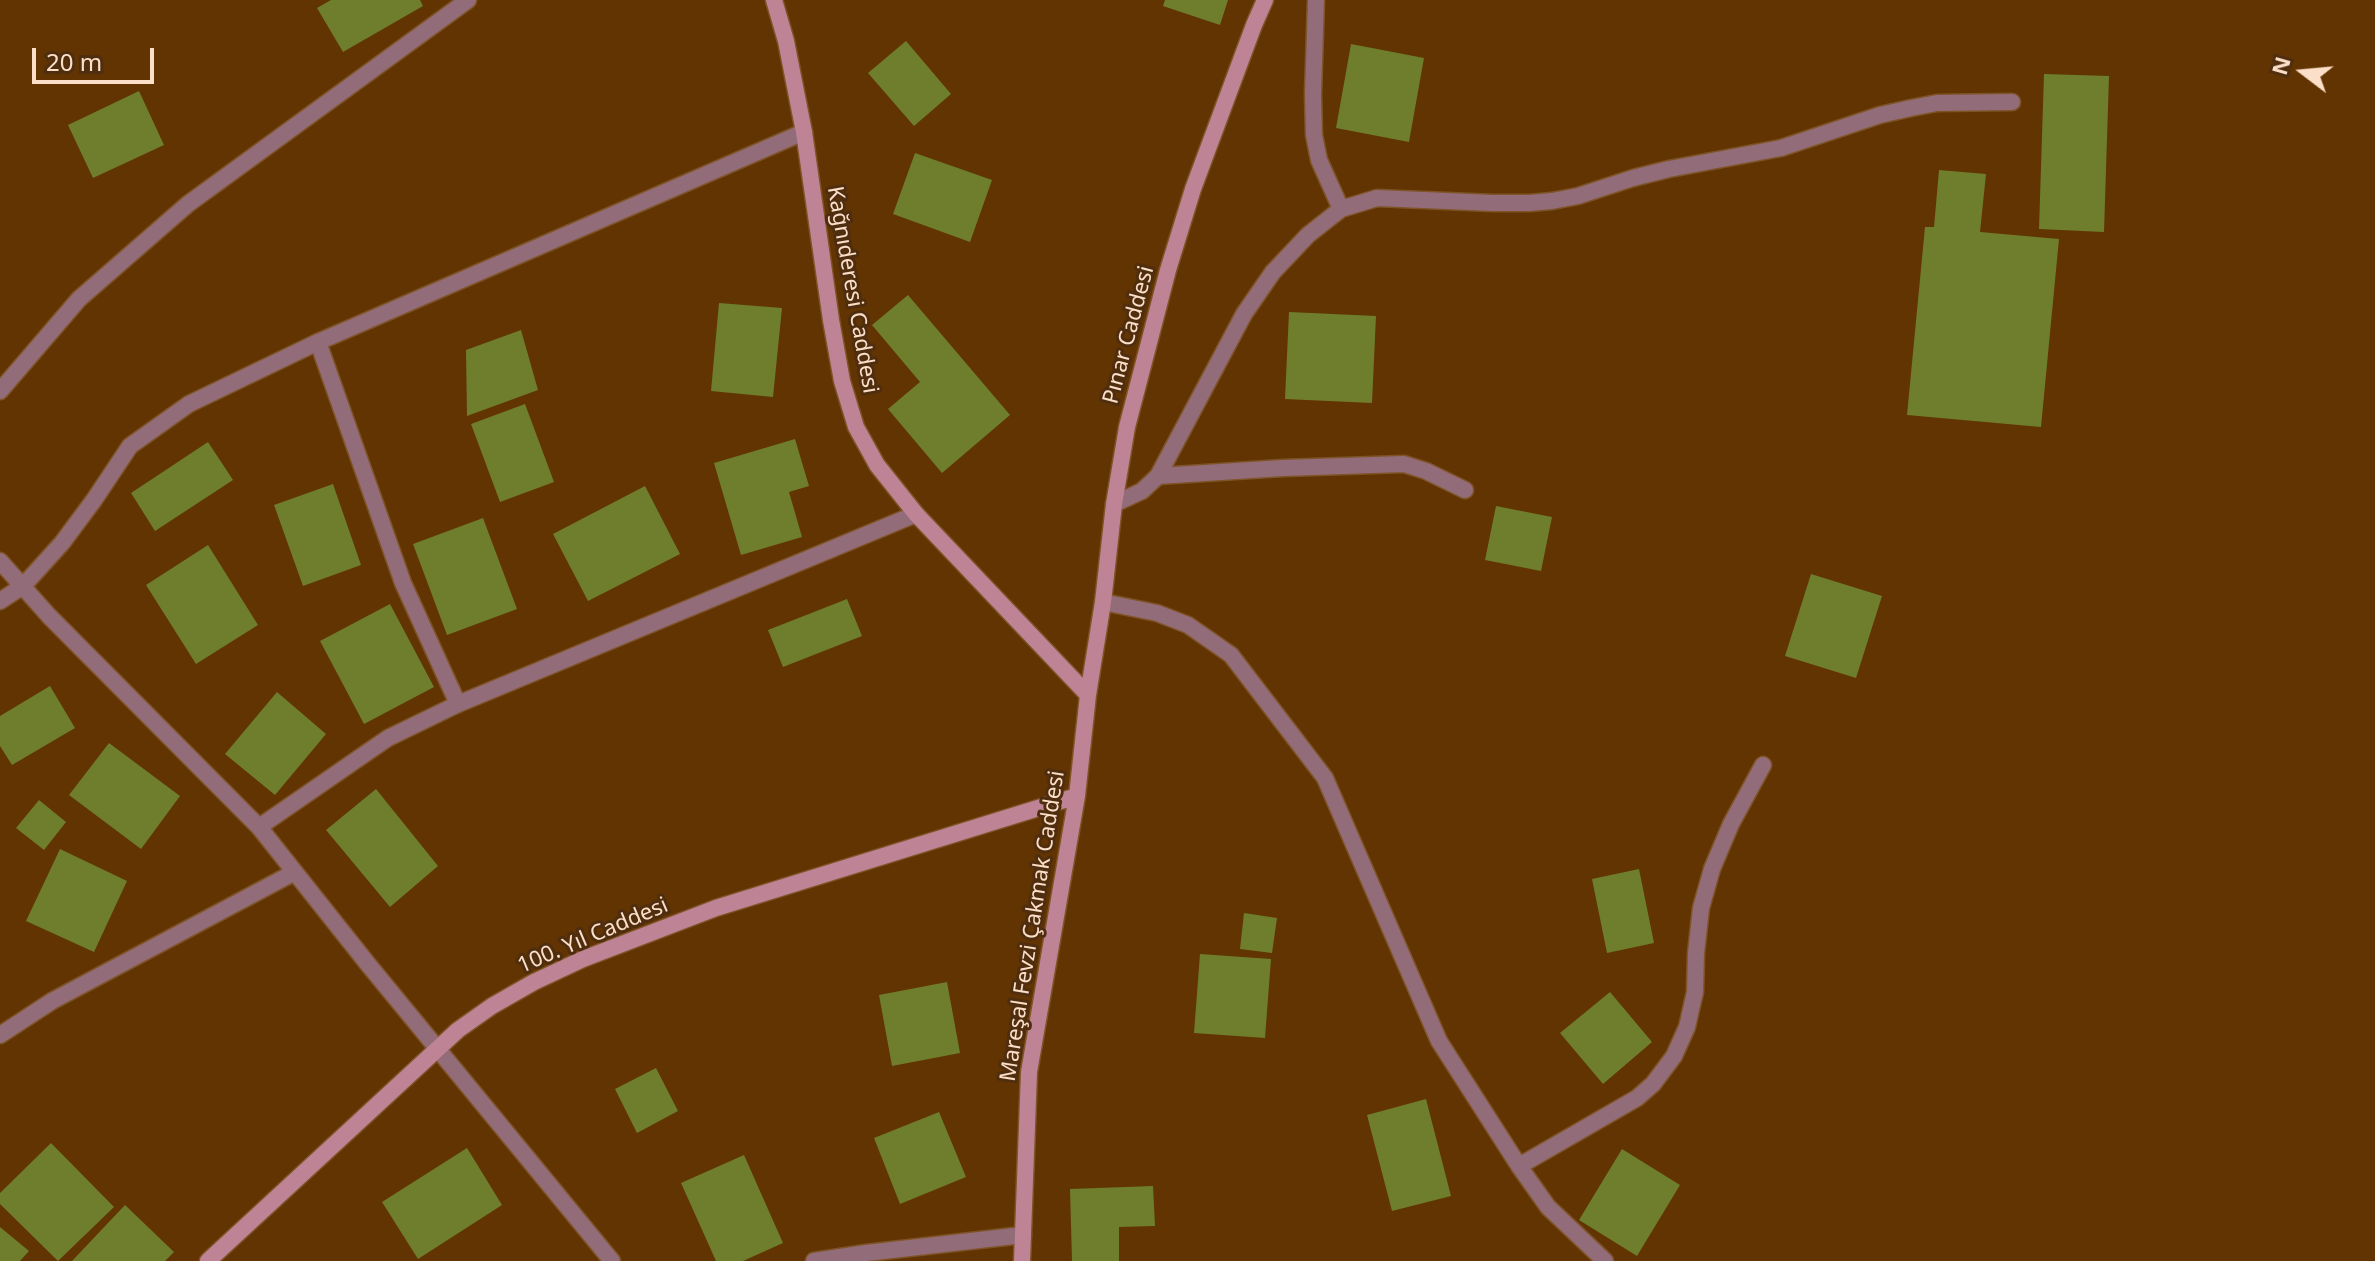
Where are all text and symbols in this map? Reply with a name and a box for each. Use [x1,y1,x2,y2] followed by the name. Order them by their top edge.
[36,32,158,82] scale bar
[2263,32,2343,112] north arrow
[46,45,102,78] text: 20 m
[2263,53,2297,78] text: N
[821,184,883,396] street label: Kağnıderesi Caddesi
[1098,263,1160,407] street label: Pınar Caddesi
[995,769,1071,1083] street label: Mareşal Fevzi Çakmak Caddesi
[514,892,672,980] street label: 100. Yıl Caddesi

